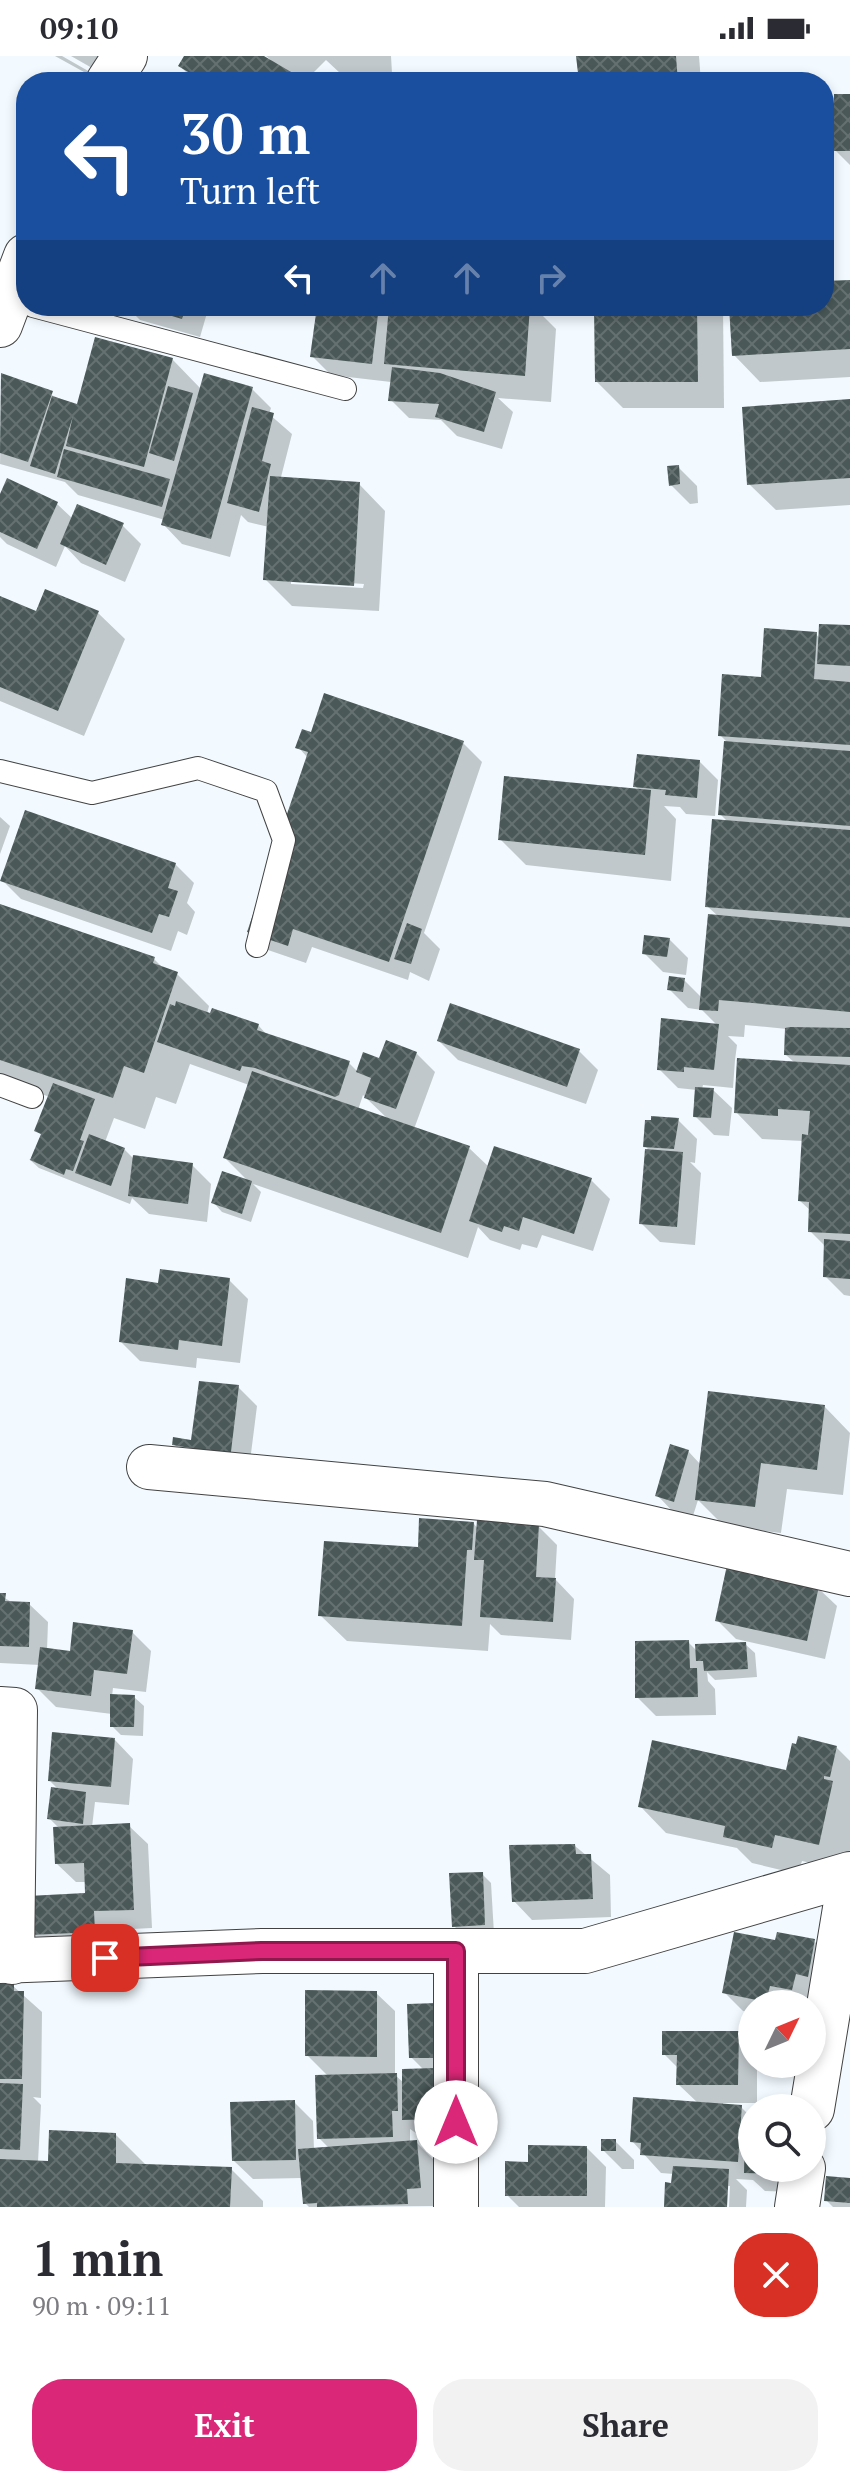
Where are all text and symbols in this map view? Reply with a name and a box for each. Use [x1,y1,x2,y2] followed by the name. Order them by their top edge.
[40,8,118,48] text: 09:10
[180,96,310,170] text: 30 m
[48,104,152,208] icon: left
[180,167,320,214] text: Turn left
[277,256,321,300] icon: left
[361,256,405,300] icon: ahead
[445,256,489,300] icon: ahead
[529,256,573,300] icon: right
[71,1924,139,1992] pin
[83,1936,127,1980] icon: arrive
[738,1990,826,2078] north arrow
[738,1990,826,2182] map controls
[414,2080,498,2164] position arrow
[738,2094,826,2182] button: search
[32,2226,163,2290] text: 1 min
[734,2233,818,2317] button: close
[32,2288,171,2322] text: 90 m · 09:11
[32,2379,417,2471] button: Exit
[433,2379,818,2471] button: Share

